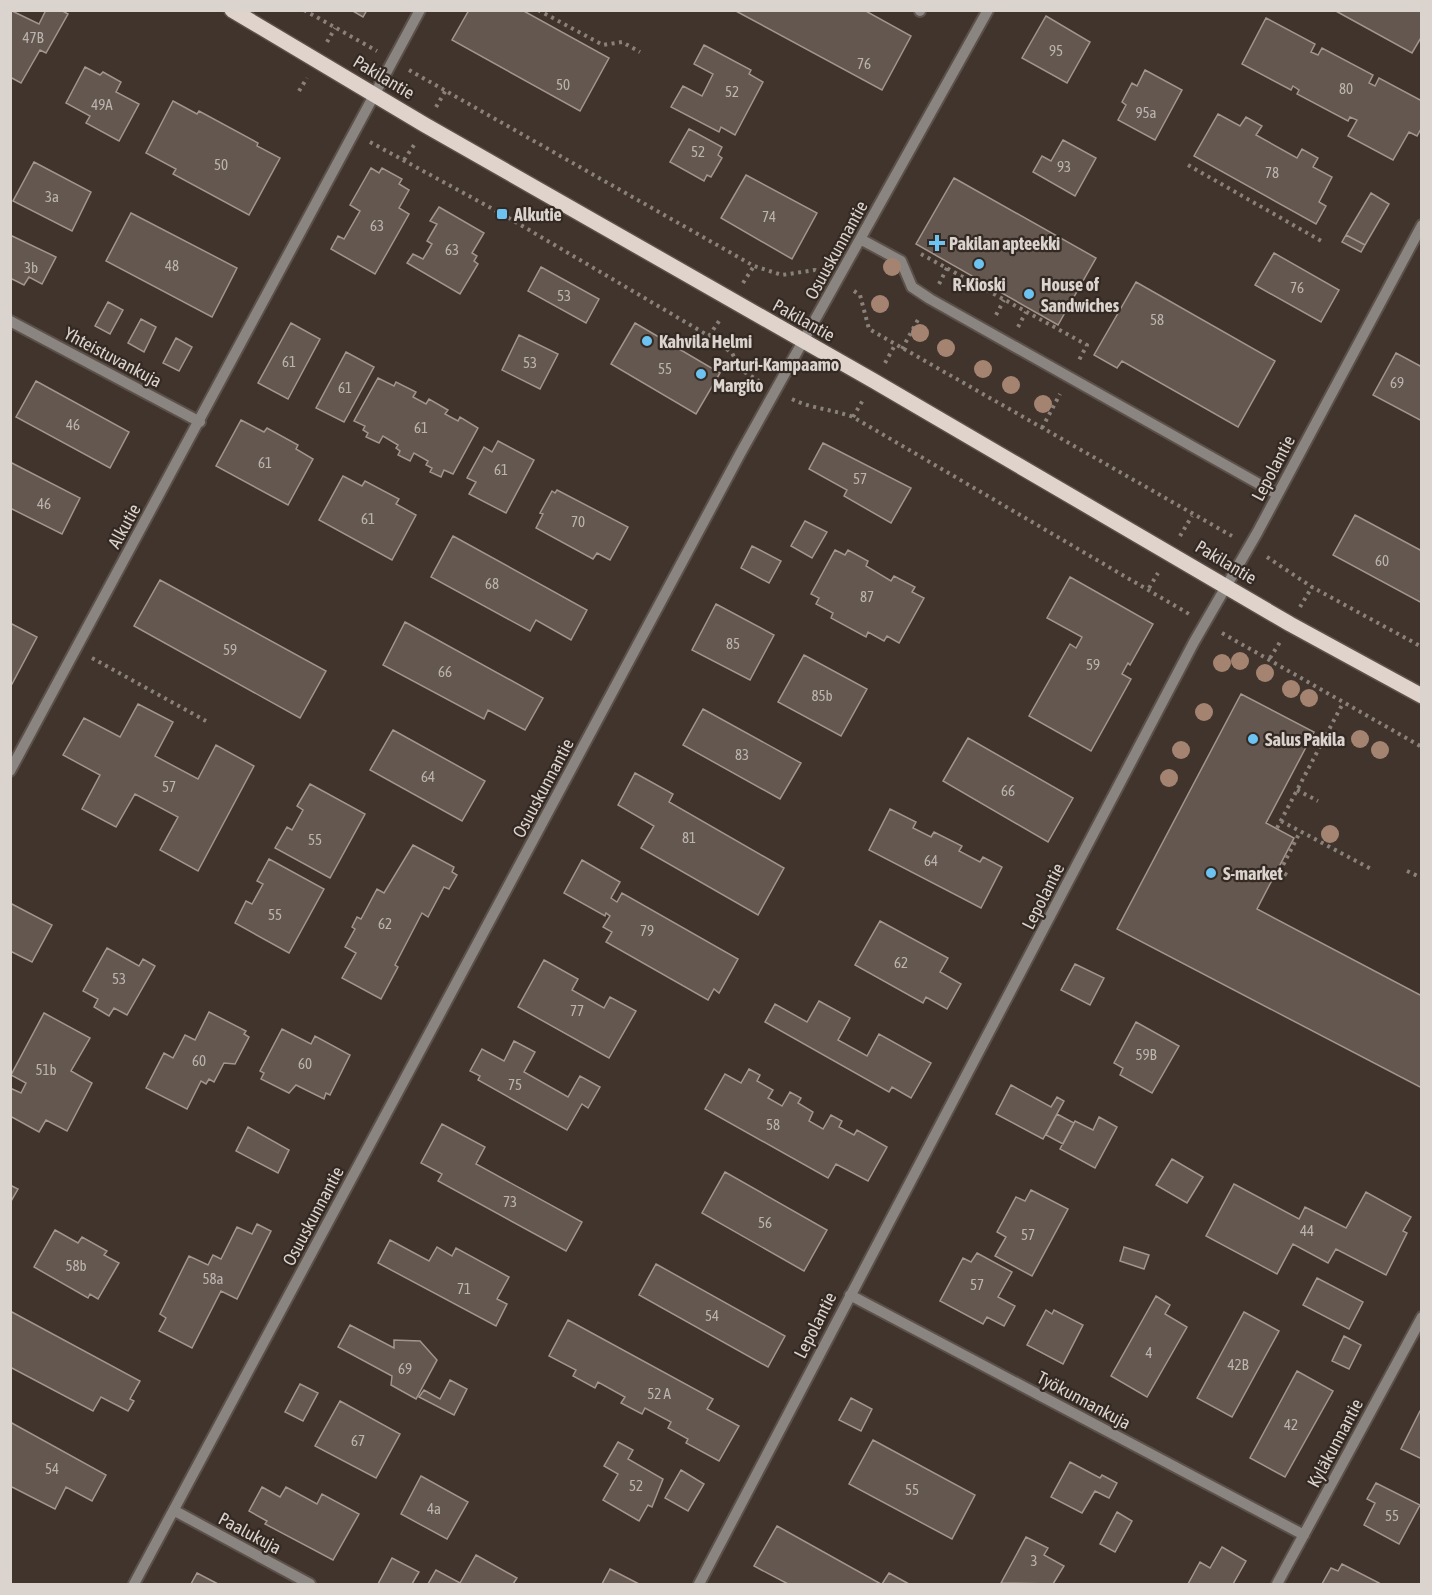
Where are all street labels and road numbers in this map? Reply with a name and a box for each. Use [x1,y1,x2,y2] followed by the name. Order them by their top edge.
[350,51,418,103] street label: Pakilantie
[800,197,872,303] street label: Osuuskunnantie
[769,294,839,346] street label: Pakilantie
[61,322,165,392] street label: Yhteistuvankuja
[1247,432,1299,504] street label: Lepolantie
[103,500,145,552] street label: Alkutie
[1192,536,1260,588] street label: Pakilantie
[508,735,578,841] street label: Osuuskunnantie
[1017,859,1069,933] street label: Lepolantie
[278,1163,348,1269] street label: Osuuskunnantie
[789,1288,841,1362] street label: Lepolantie
[1034,1367,1134,1433] street label: Työkunnankuja
[1303,1395,1367,1491] street label: Kyläkunnantie
[215,1508,285,1558] street label: Paalukuja

